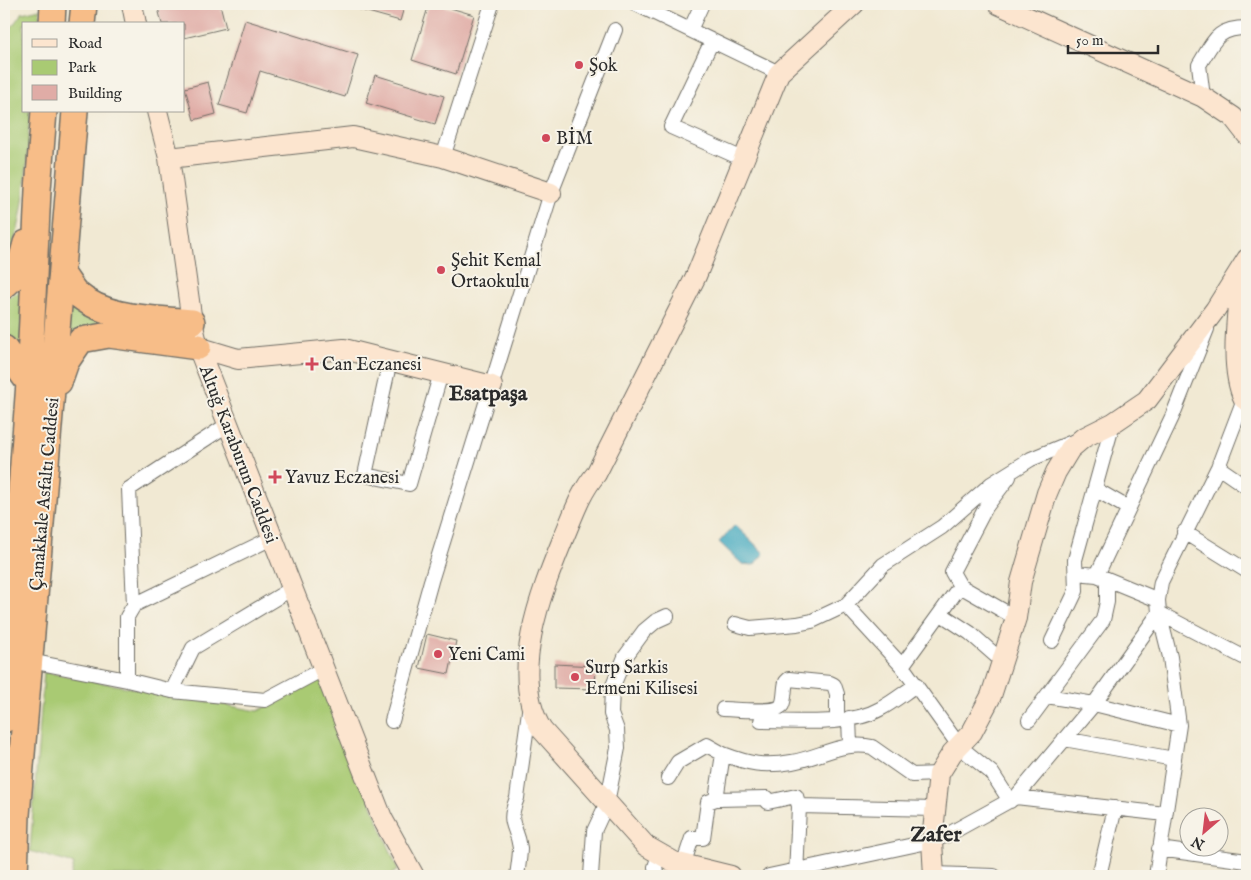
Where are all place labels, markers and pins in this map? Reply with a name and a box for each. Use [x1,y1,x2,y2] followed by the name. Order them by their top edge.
[589,55,618,78] place label: Şok
[573,59,585,71] marker: Şok
[556,127,593,151] place label: BİM
[540,132,552,144] marker: BİM
[451,250,541,294] place label: Şehit Kemal Ortaokulu
[435,264,447,276] marker: Şehit Kemal Ortaokulu
[322,354,422,377] place label: Can Eczanesi
[306,358,318,370] marker: Can Eczanesi
[285,467,399,490] place label: Yavuz Eczanesi
[269,471,281,483] marker: Yavuz Eczanesi
[448,644,525,667] place label: Yeni Cami
[432,648,444,660] marker: Yeni Cami
[585,657,698,701] place label: Surp Sarkis Ermeni Kilisesi
[569,671,581,683] marker: Surp Sarkis Ermeni Kilisesi

